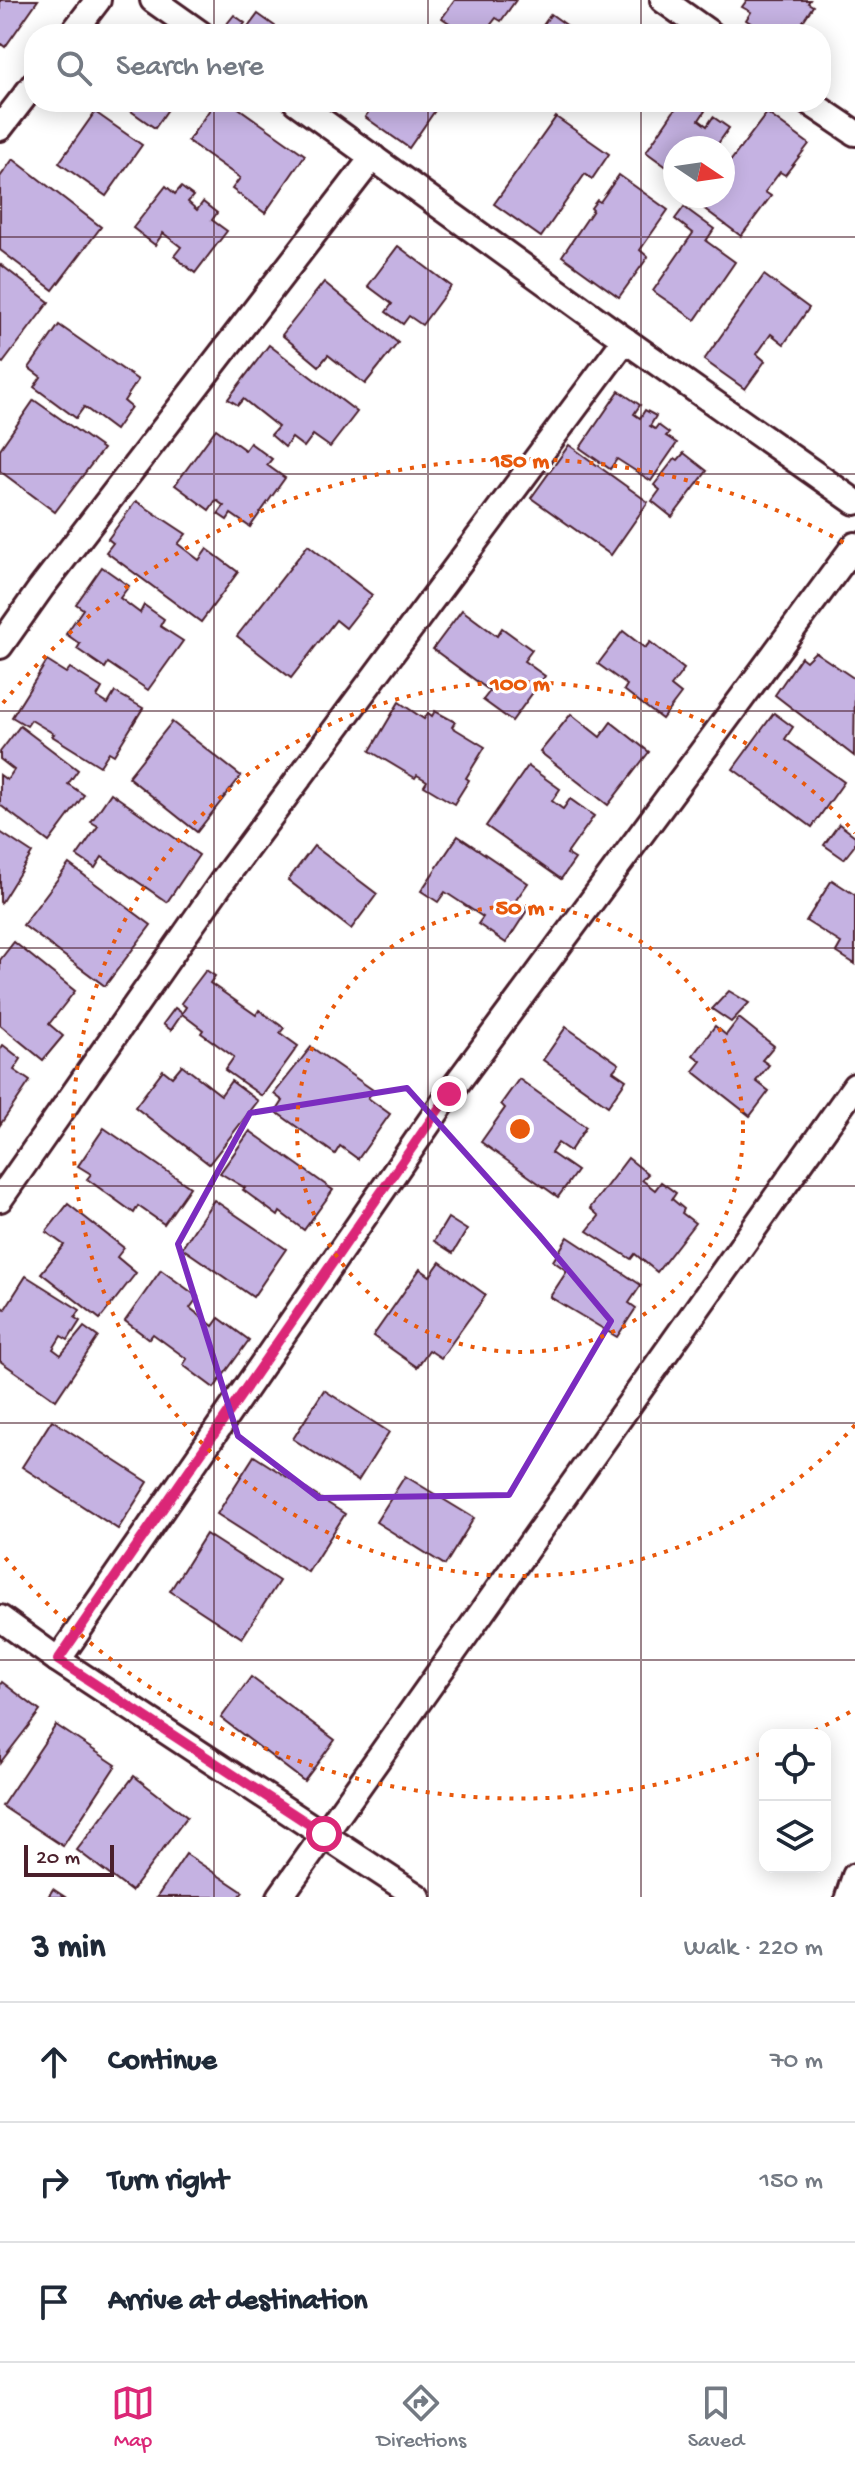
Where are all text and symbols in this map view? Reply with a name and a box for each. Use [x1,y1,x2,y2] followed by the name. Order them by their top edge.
[24,24,831,112] search box
[52,46,96,90] icon: search
[116,51,264,86] text: Search here
[663,136,735,208] north arrow
[490,448,549,477] text: 150 m
[489,671,550,700] text: 100 m
[496,895,544,924] text: 50 m
[431,1076,467,1112] route end
[506,1115,534,1143] centre of rings
[759,1729,831,1873] map controls
[759,1729,831,1801] button: locate
[759,1801,831,1873] button: layers
[306,1816,342,1852] route start
[24,1841,114,1877] scale bar
[36,1846,80,1872] text: 20 m
[32,1929,105,1969] text: 3 min
[684,1934,823,1965] text: Walk · 220 m
[32,2040,76,2084] icon: ahead
[108,2045,217,2080] text: Continue
[770,2047,823,2078] text: 70 m
[32,2160,76,2204] icon: right
[108,2165,228,2200] text: Turn right
[759,2167,823,2198] text: 150 m
[32,2280,76,2324] icon: arrive
[108,2285,368,2320] text: Arrive at destination
[111,2381,155,2455] tab: Map
[377,2381,466,2455] tab: Directions
[688,2381,744,2455] tab: Saved

